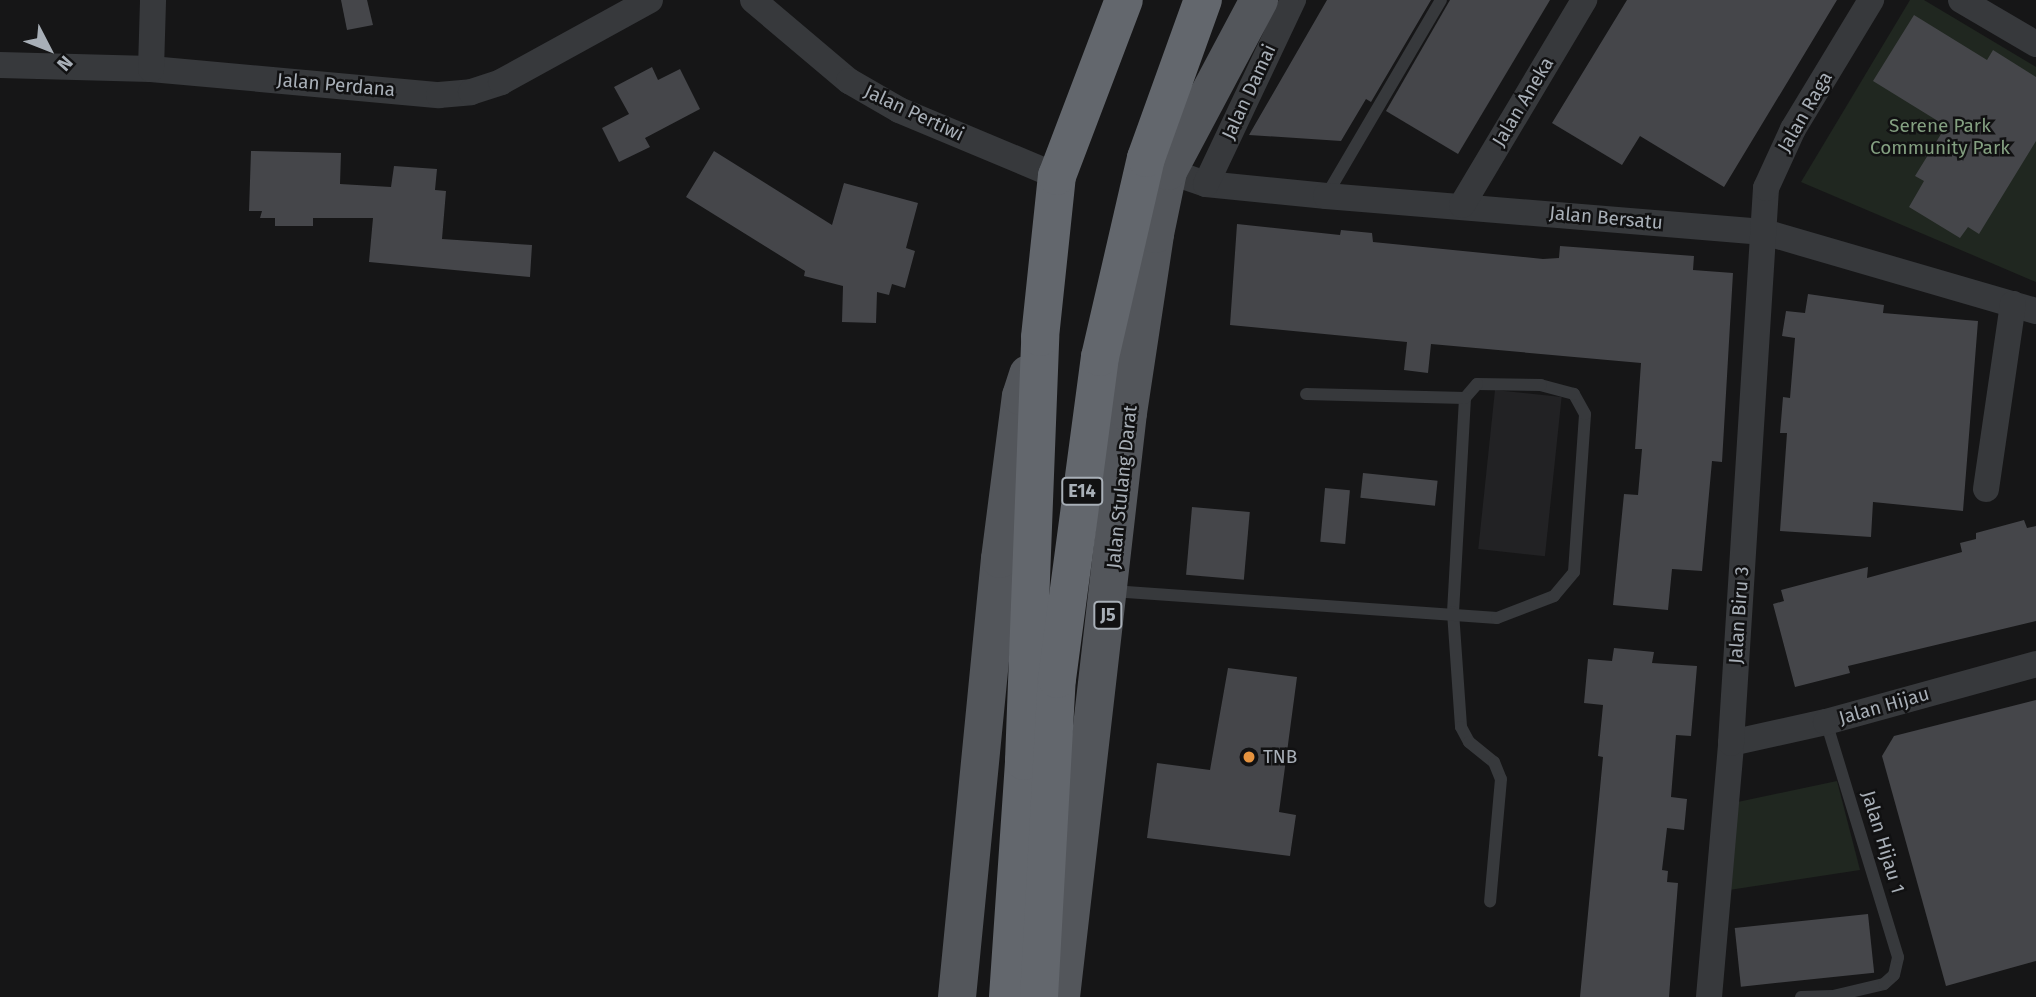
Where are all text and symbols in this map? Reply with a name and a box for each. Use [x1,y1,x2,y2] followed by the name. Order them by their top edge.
[14,14,84,84] north arrow
[1217,41,1281,143] street label: Jalan Damai
[52,51,78,76] text: N
[1487,53,1559,151] street label: Jalan Aneka
[276,68,396,102] street label: Jalan Perdana
[1773,68,1837,156] street label: Jalan Raga
[861,80,967,146] street label: Jalan Pertiwi
[1870,115,2010,159] park label: Serene Park Community Park
[1548,202,1664,234] street label: Jalan Bersatu
[1102,404,1142,570] street label: Jalan Stulang Darat
[1061,476,1103,505] road number: E14
[1724,565,1754,665] street label: Jalan Biru 3
[1092,600,1124,630] road number: J5
[1836,682,1932,730] street label: Jalan Hijau
[1263,746,1297,768] place label: TNB
[1241,749,1257,765] marker: TNB
[1857,788,1909,896] street label: Jalan Hijau 1

